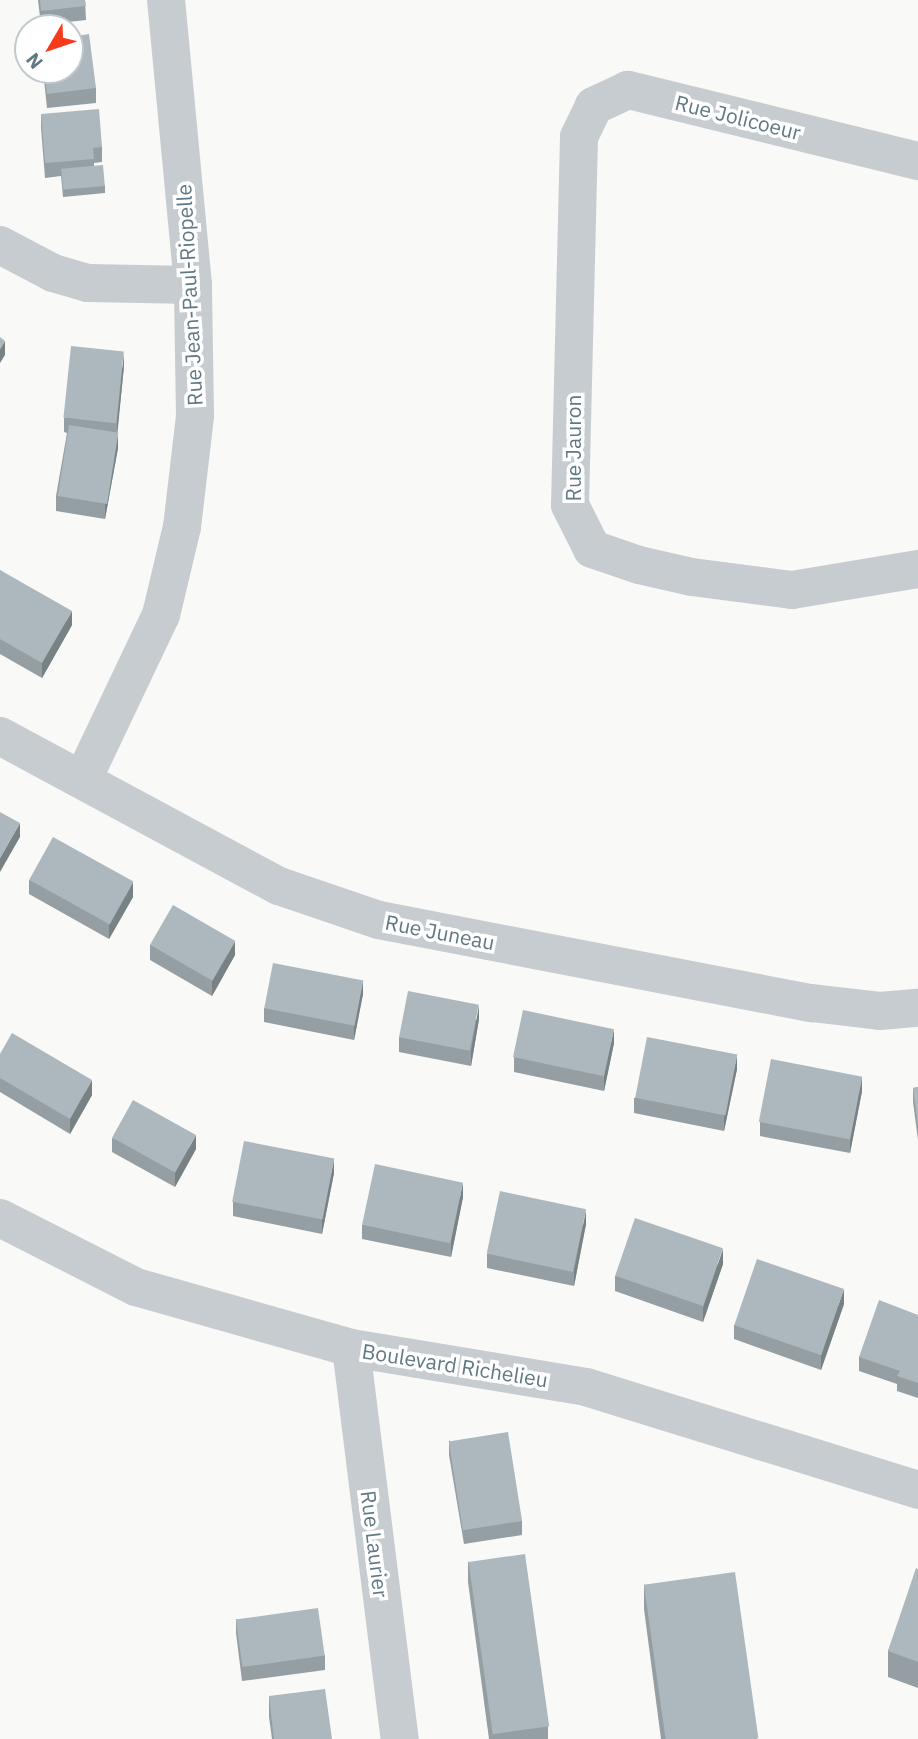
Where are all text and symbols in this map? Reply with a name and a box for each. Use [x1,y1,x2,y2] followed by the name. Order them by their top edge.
[14,14,84,84] north arrow
[21,48,48,74] text: N
[673,89,803,145] street label: Rue Jolicoeur
[171,183,207,407] street label: Rue Jean-Paul-Riopelle
[560,395,586,501] street label: Rue Jauron
[383,909,497,955] street label: Rue Juneau
[360,1338,550,1392] street label: Boulevard Richelieu
[356,1489,394,1599] street label: Rue Laurier

